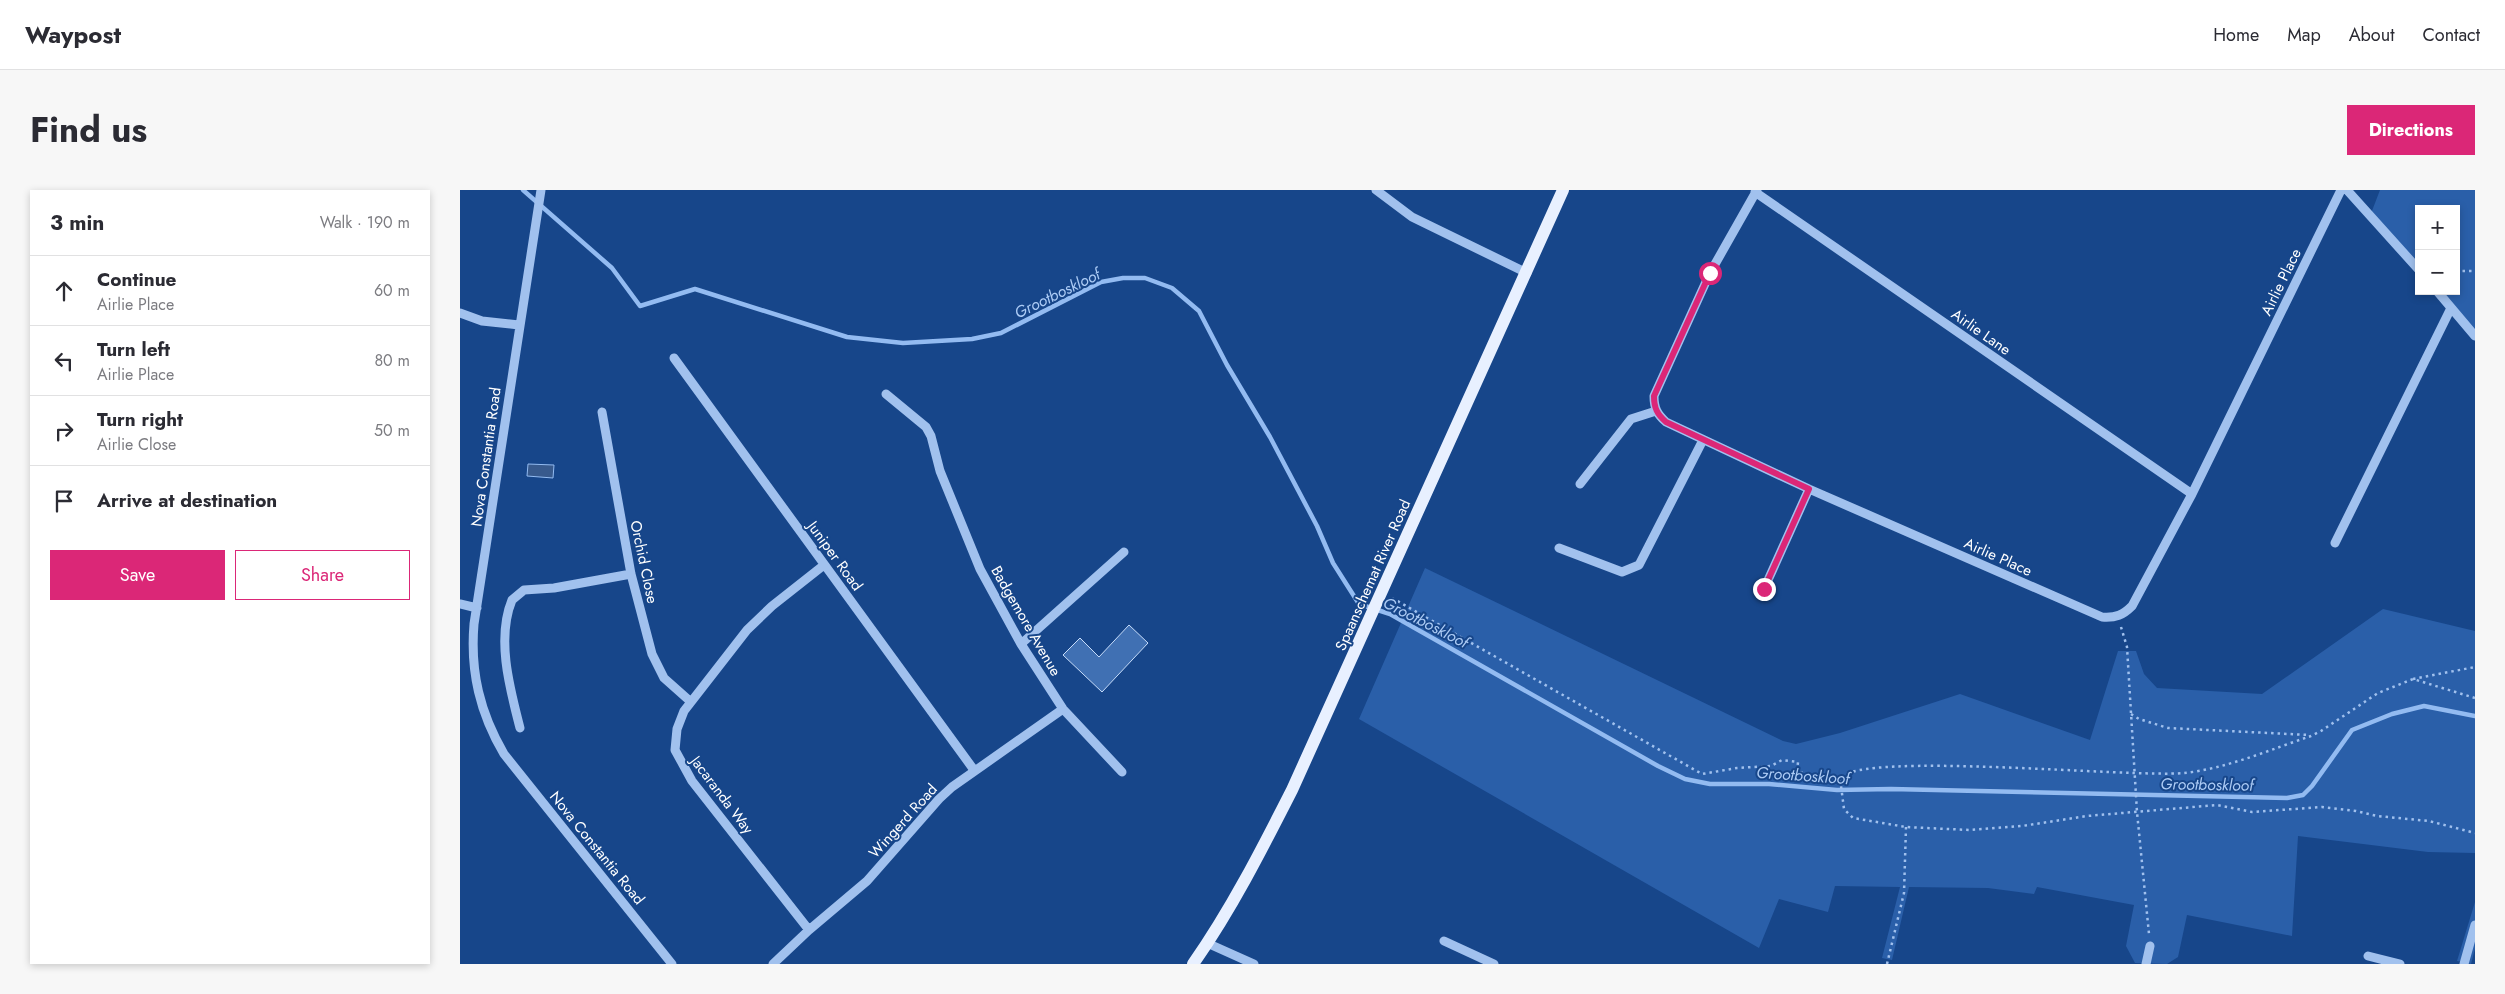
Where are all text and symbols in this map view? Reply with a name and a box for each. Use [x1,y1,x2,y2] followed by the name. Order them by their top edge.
[25,17,121,52] text: Waypost
[2213,22,2259,48] text: Home
[2287,22,2321,48] text: Map
[2349,22,2394,48] text: About
[2422,22,2480,48] text: Contact
[30,105,147,155] text: Find us
[2347,105,2475,155] button: Directions
[2415,205,2460,295] map controls
[2415,205,2460,250] button: +
[50,208,104,238] text: 3 min
[320,211,410,234] text: Walk · 190 m
[2255,244,2307,319] street label: Airlie Place
[2415,250,2460,295] button: −
[1010,262,1106,324] water label: Grootboskloof
[1699,262,1722,285] route start
[97,266,176,293] text: Continue
[50,277,78,305] icon: ahead
[374,279,410,302] text: 60 m
[97,293,174,316] text: Airlie Place
[1947,303,2015,361] street label: Airlie Lane
[97,336,170,363] text: Turn left
[50,347,78,375] icon: left
[374,349,410,372] text: 80 m
[97,363,174,386] text: Airlie Place
[465,386,507,528] street label: Nova Constantia Road
[97,406,183,433] text: Turn right
[50,417,78,445] icon: right
[374,419,410,442] text: 50 m
[97,433,176,456] text: Airlie Close
[50,487,78,515] icon: arrive
[97,487,277,514] text: Arrive at destination
[1330,496,1416,654] street label: Spaanschemat River Road
[801,515,868,595] street label: Juniper Road
[624,518,664,606] street label: Orchid Close
[1960,532,2036,582] street label: Airlie Place
[50,550,225,600] button: Save
[235,550,410,600] button: Share
[985,562,1067,681] street label: Badgemore Avenue
[1753,578,1776,601] route end
[1379,591,1475,655] water label: Grootboskloof
[684,750,759,839] street label: Jacaranda Way
[1756,761,1853,790] water label: Grootboskloof
[2160,772,2256,797] water label: Grootboskloof
[864,779,942,863] street label: Wingerd Road
[544,786,650,910] street label: Nova Constantia Road

